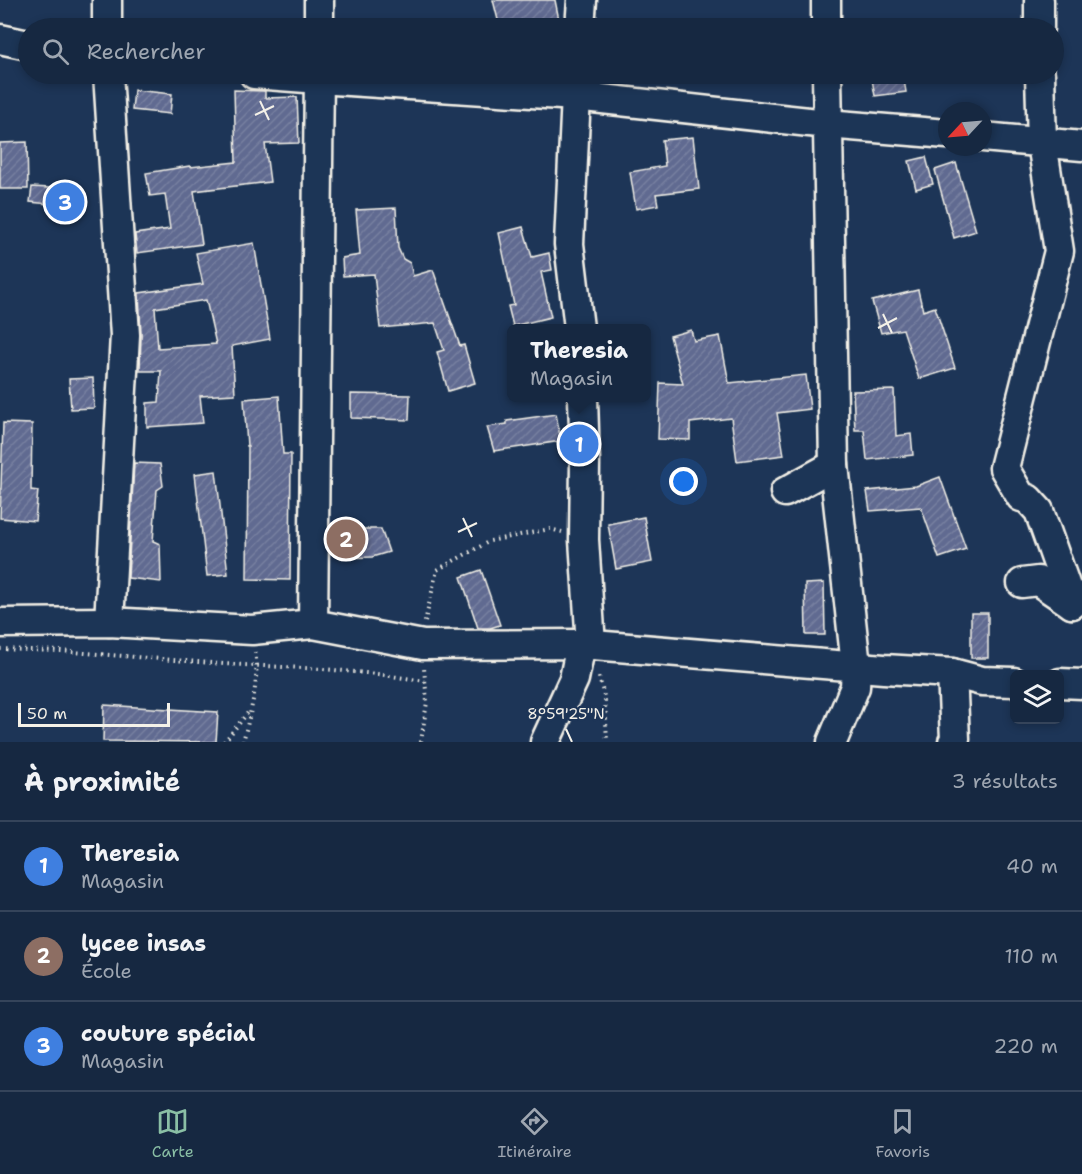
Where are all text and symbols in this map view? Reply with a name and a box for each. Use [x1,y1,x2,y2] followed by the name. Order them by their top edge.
[18,18,1064,84] search box
[39,35,72,68] icon: search
[87,37,206,66] text: Rechercher
[938,102,992,156] north arrow
[46,180,84,224] pin: 3
[507,324,651,402] popup
[530,336,628,365] text: Theresia
[530,365,613,391] text: Magasin
[560,422,598,466] pin: 1
[669,467,698,496] your location
[326,516,366,562] pin: 2
[1010,670,1064,724] map controls
[1010,670,1064,724] button: layers
[18,700,170,728] scale bar
[27,703,67,724] text: 50 m
[527,704,605,724] text: 8°59'25"N
[24,764,180,799] text: À proximité
[952,768,1058,794] text: 3 résultats
[81,839,179,868] text: Theresia
[39,853,48,879] text: 1
[1006,853,1058,879] text: 40 m
[81,868,164,894] text: Magasin
[81,929,206,958] text: lycee insas
[37,943,51,969] text: 2
[1004,943,1058,969] text: 110 m
[81,958,132,984] text: École
[81,1019,255,1048] text: couture spécial
[37,1033,51,1059] text: 3
[994,1033,1058,1059] text: 220 m
[81,1048,164,1074] text: Magasin
[152,1105,194,1162] tab: Carte
[498,1105,572,1162] tab: Itinéraire
[876,1105,930,1162] tab: Favoris

